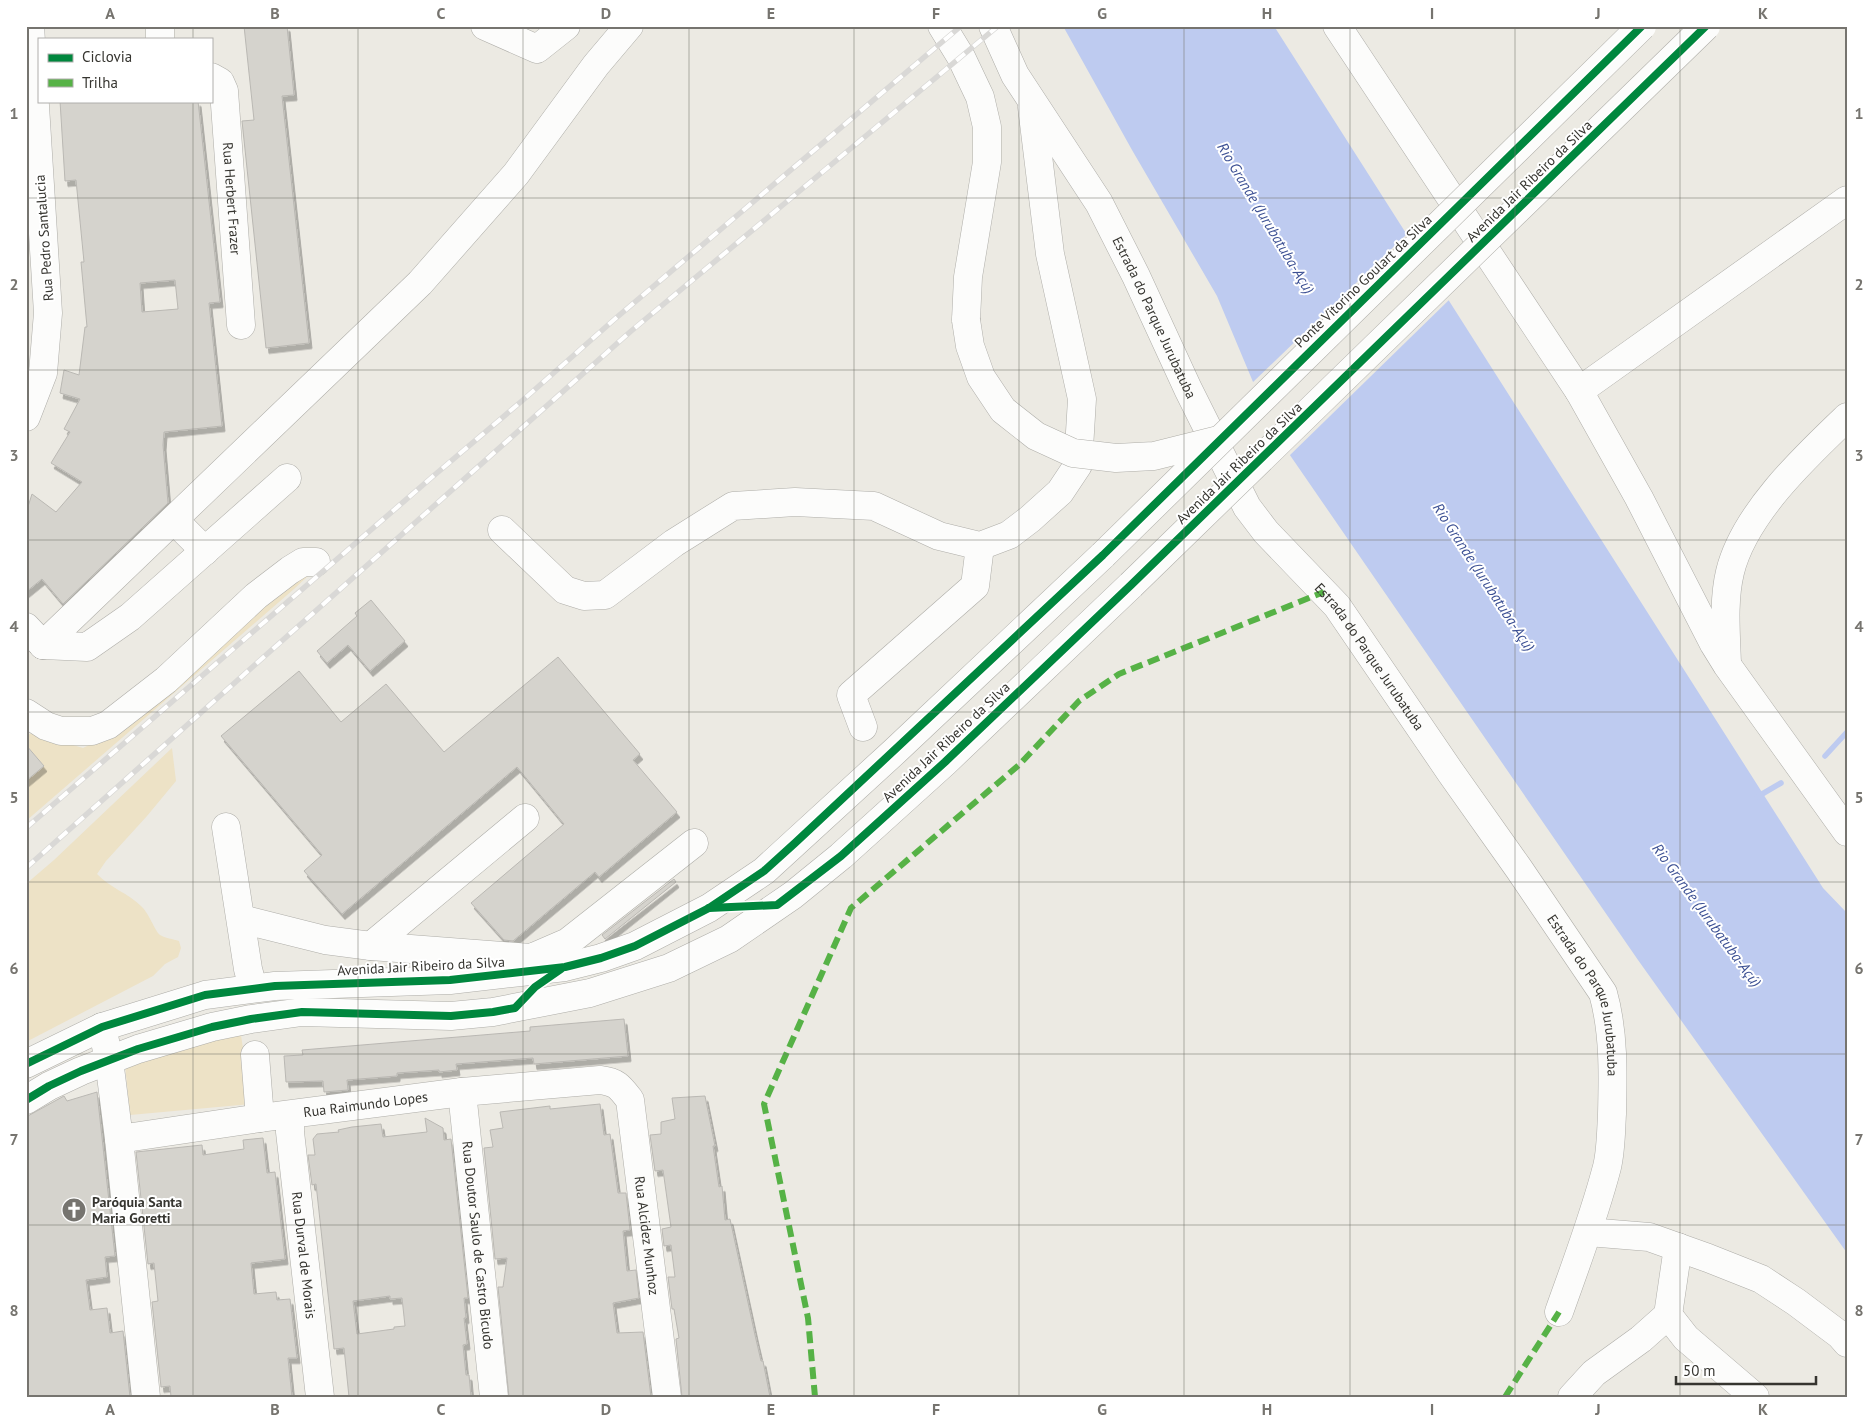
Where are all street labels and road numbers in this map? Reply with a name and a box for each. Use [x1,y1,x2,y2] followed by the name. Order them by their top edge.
[1462,116,1596,246] street label: Avenida Jair Ribeiro da Silva
[219,142,245,256] street label: Rua Herbert Frazer
[31,174,57,302] street label: Rua Pedro Santalucia
[1290,211,1436,351] street label: Ponte Vitorino Goulart da Silva
[1108,233,1200,402] street label: Estrada do Parque Jurubatuba
[1172,398,1306,528] street label: Avenida Jair Ribeiro da Silva
[1311,579,1428,734] street label: Estrada do Parque Jurubatuba
[878,678,1014,806] street label: Avenida Jair Ribeiro da Silva
[1543,911,1622,1076] street label: Estrada do Parque Jurubatuba
[337,953,505,979] street label: Avenida Jair Ribeiro da Silva
[302,1087,429,1121] street label: Rua Raimundo Lopes
[458,1140,498,1350] street label: Rua Doutor Saulo de Castro Bicudo
[631,1175,663,1296] street label: Rua Alcidez Munhoz
[288,1191,320,1320] street label: Rua Durval de Morais

